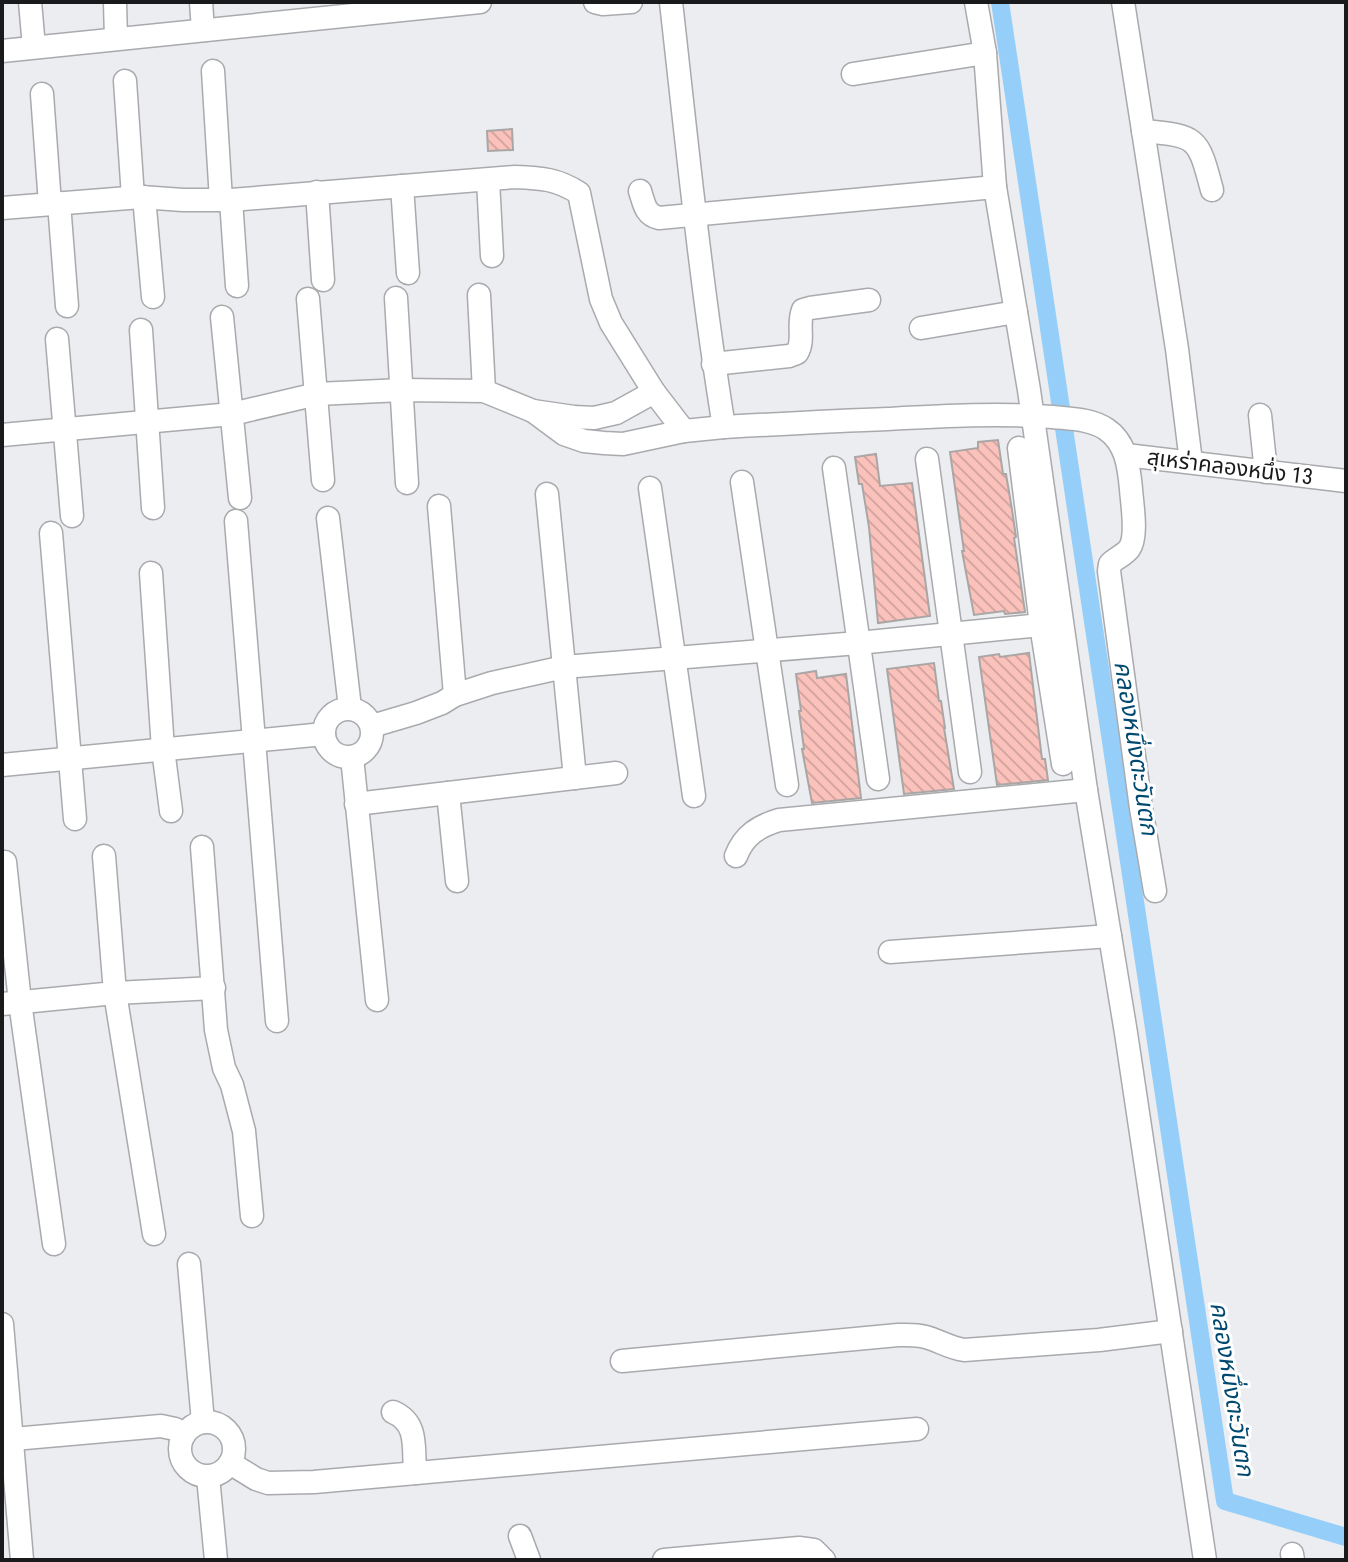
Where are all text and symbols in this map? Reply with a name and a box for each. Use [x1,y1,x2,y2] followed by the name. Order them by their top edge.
[1145,441,1315,491] street label: สุเหร่าคลองหนึ่ง 13
[1108,658,1167,839] water label: คลองหนึ่งตะวันตก
[1204,1299,1263,1480] water label: คลองหนึ่งตะวันตก

